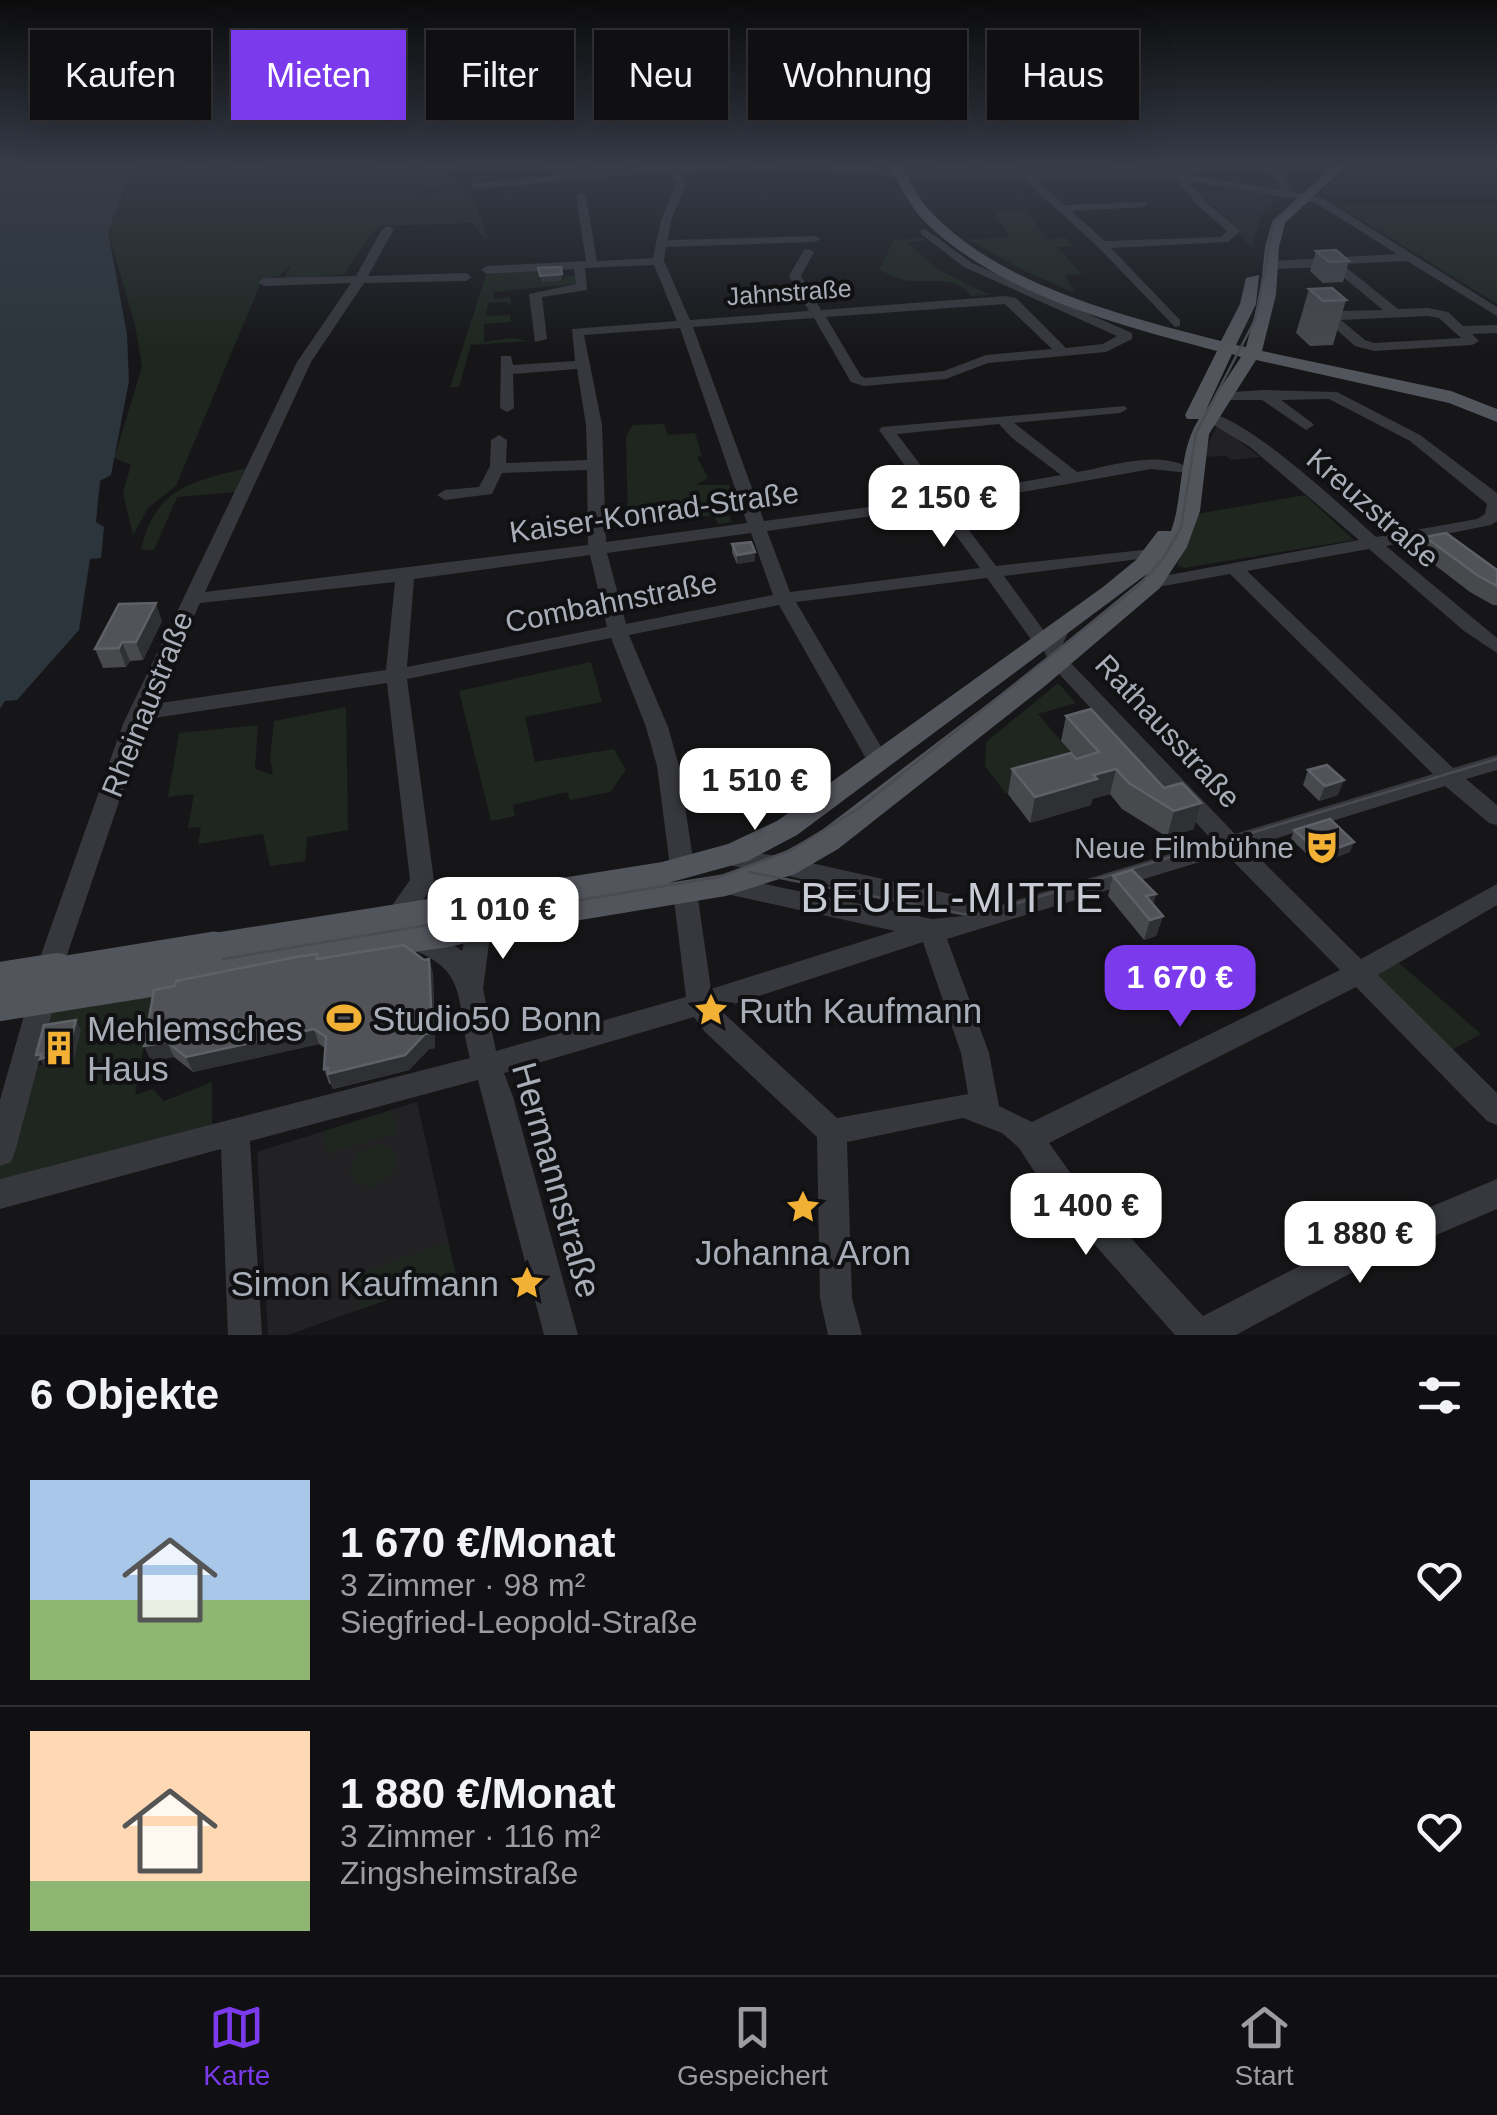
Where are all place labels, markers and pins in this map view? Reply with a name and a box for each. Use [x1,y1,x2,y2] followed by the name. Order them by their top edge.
[852,465,1036,550] pin: 2 150 €
[663,748,847,833] pin: 1 510 €
[1303,828,1341,866] theatre icon: Neue Filmbühne
[1074,831,1294,864] place label: Neue Filmbühne
[411,877,595,962] pin: 1 010 €
[1088,945,1272,1030] pin: 1 670 €
[692,991,730,1029] place icon: Ruth Kaufmann
[739,991,982,1030] place label: Ruth Kaufmann
[325,999,363,1037] sports icon: Studio50 Bonn
[372,999,602,1038] place label: Studio50 Bonn
[87,1009,303,1088] place label: Mehlemsches Haus
[40,1029,78,1067] building icon: Mehlemsches Haus
[994,1173,1178,1258] pin: 1 400 €
[784,1188,822,1226] place icon: Johanna Aron
[1268,1201,1452,1286] pin: 1 880 €
[695,1233,911,1272] place label: Johanna Aron
[231,1264,499,1303] place label: Simon Kaufmann
[508,1264,546,1302] place icon: Simon Kaufmann

